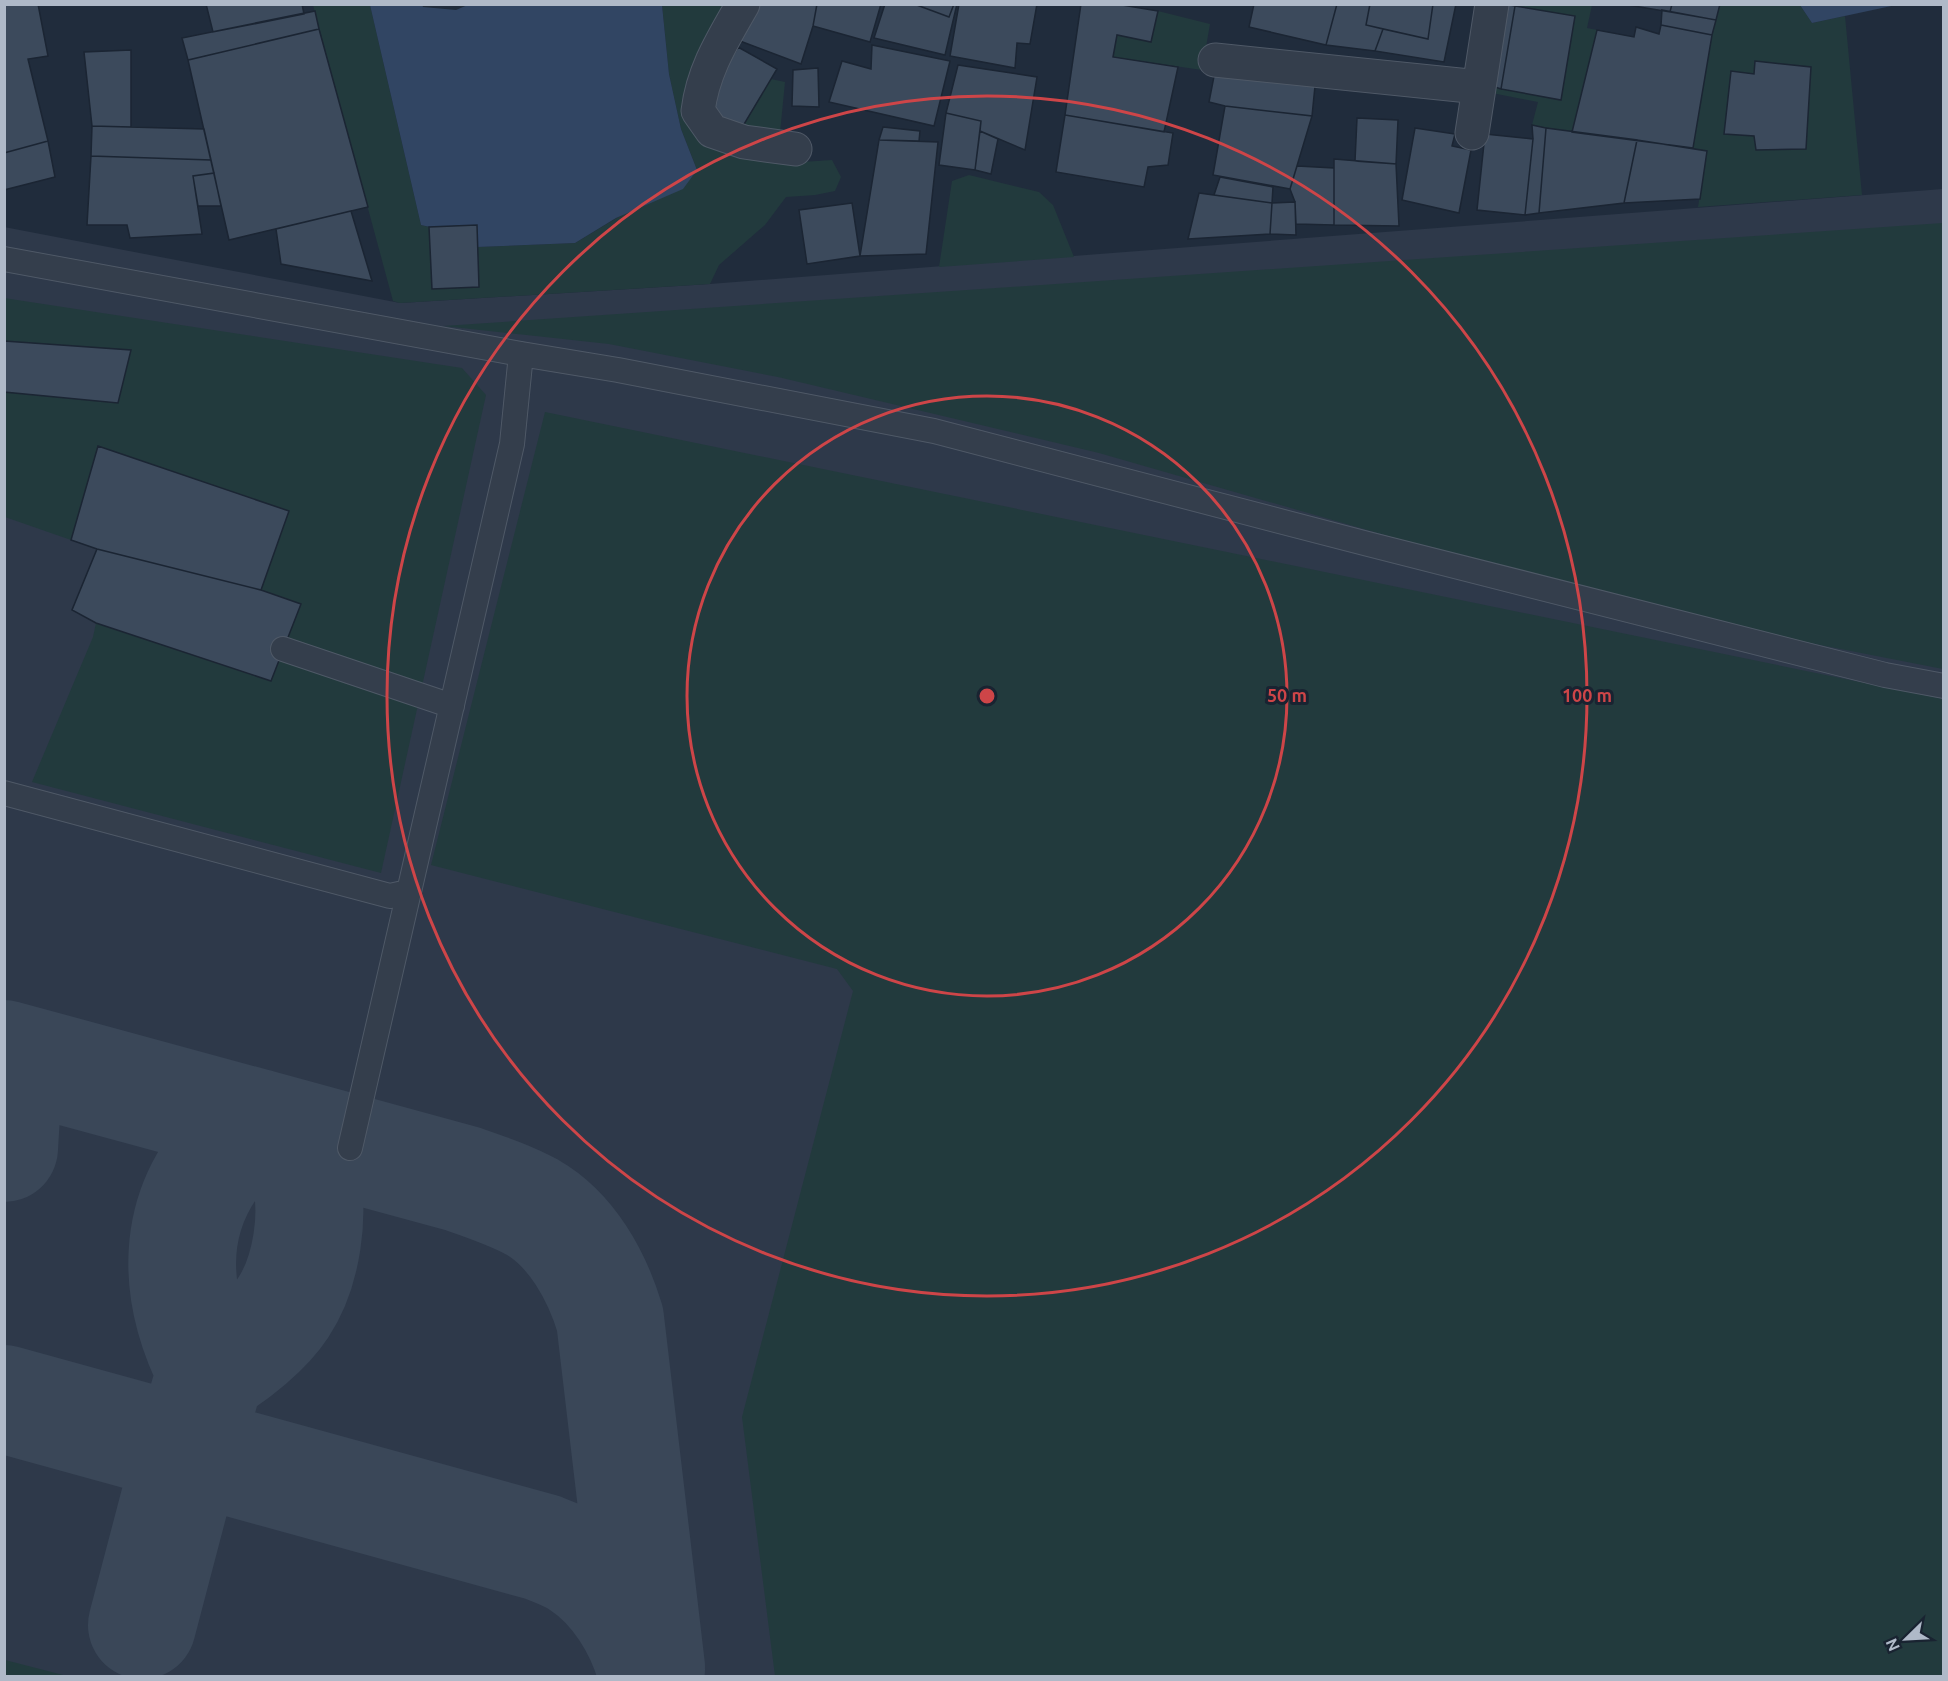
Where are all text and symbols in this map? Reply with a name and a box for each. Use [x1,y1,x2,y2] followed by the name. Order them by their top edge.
[1267,685,1307,705] text: 50 m
[1562,685,1612,705] text: 100 m
[977,686,997,706] centre of rings
[1876,1609,1936,1669] north arrow
[1882,1636,1903,1654] text: N

